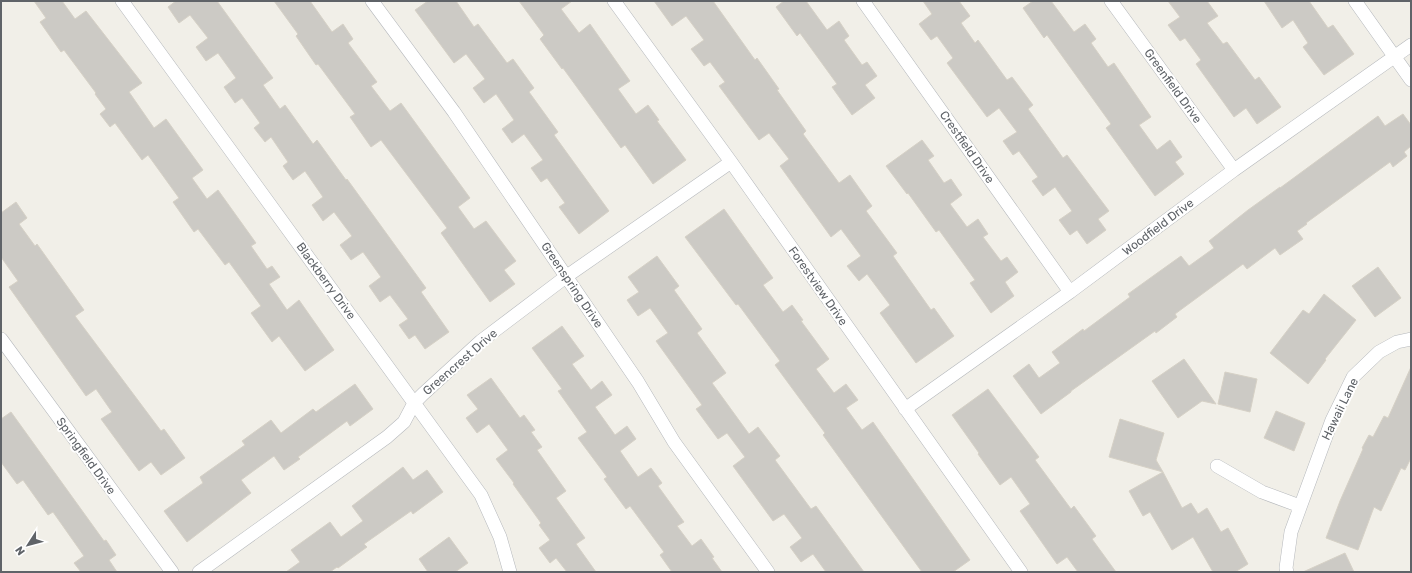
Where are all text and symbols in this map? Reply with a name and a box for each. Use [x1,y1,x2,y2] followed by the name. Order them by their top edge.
[1141,46,1205,126] street label: Greenfield Drive
[937,108,997,186] street label: Crestfield Drive
[1120,196,1197,258] street label: Woodfield Drive
[538,239,606,331] street label: Greenspring Drive
[293,240,359,322] street label: Blackberry Drive
[786,244,851,328] street label: Forestview Drive
[420,326,500,398] street label: Greencrest Drive
[1319,375,1361,442] street label: Hawaii Lane
[53,415,119,497] street label: Springfield Drive
[8,525,48,565] north arrow
[13,543,28,558] text: N

